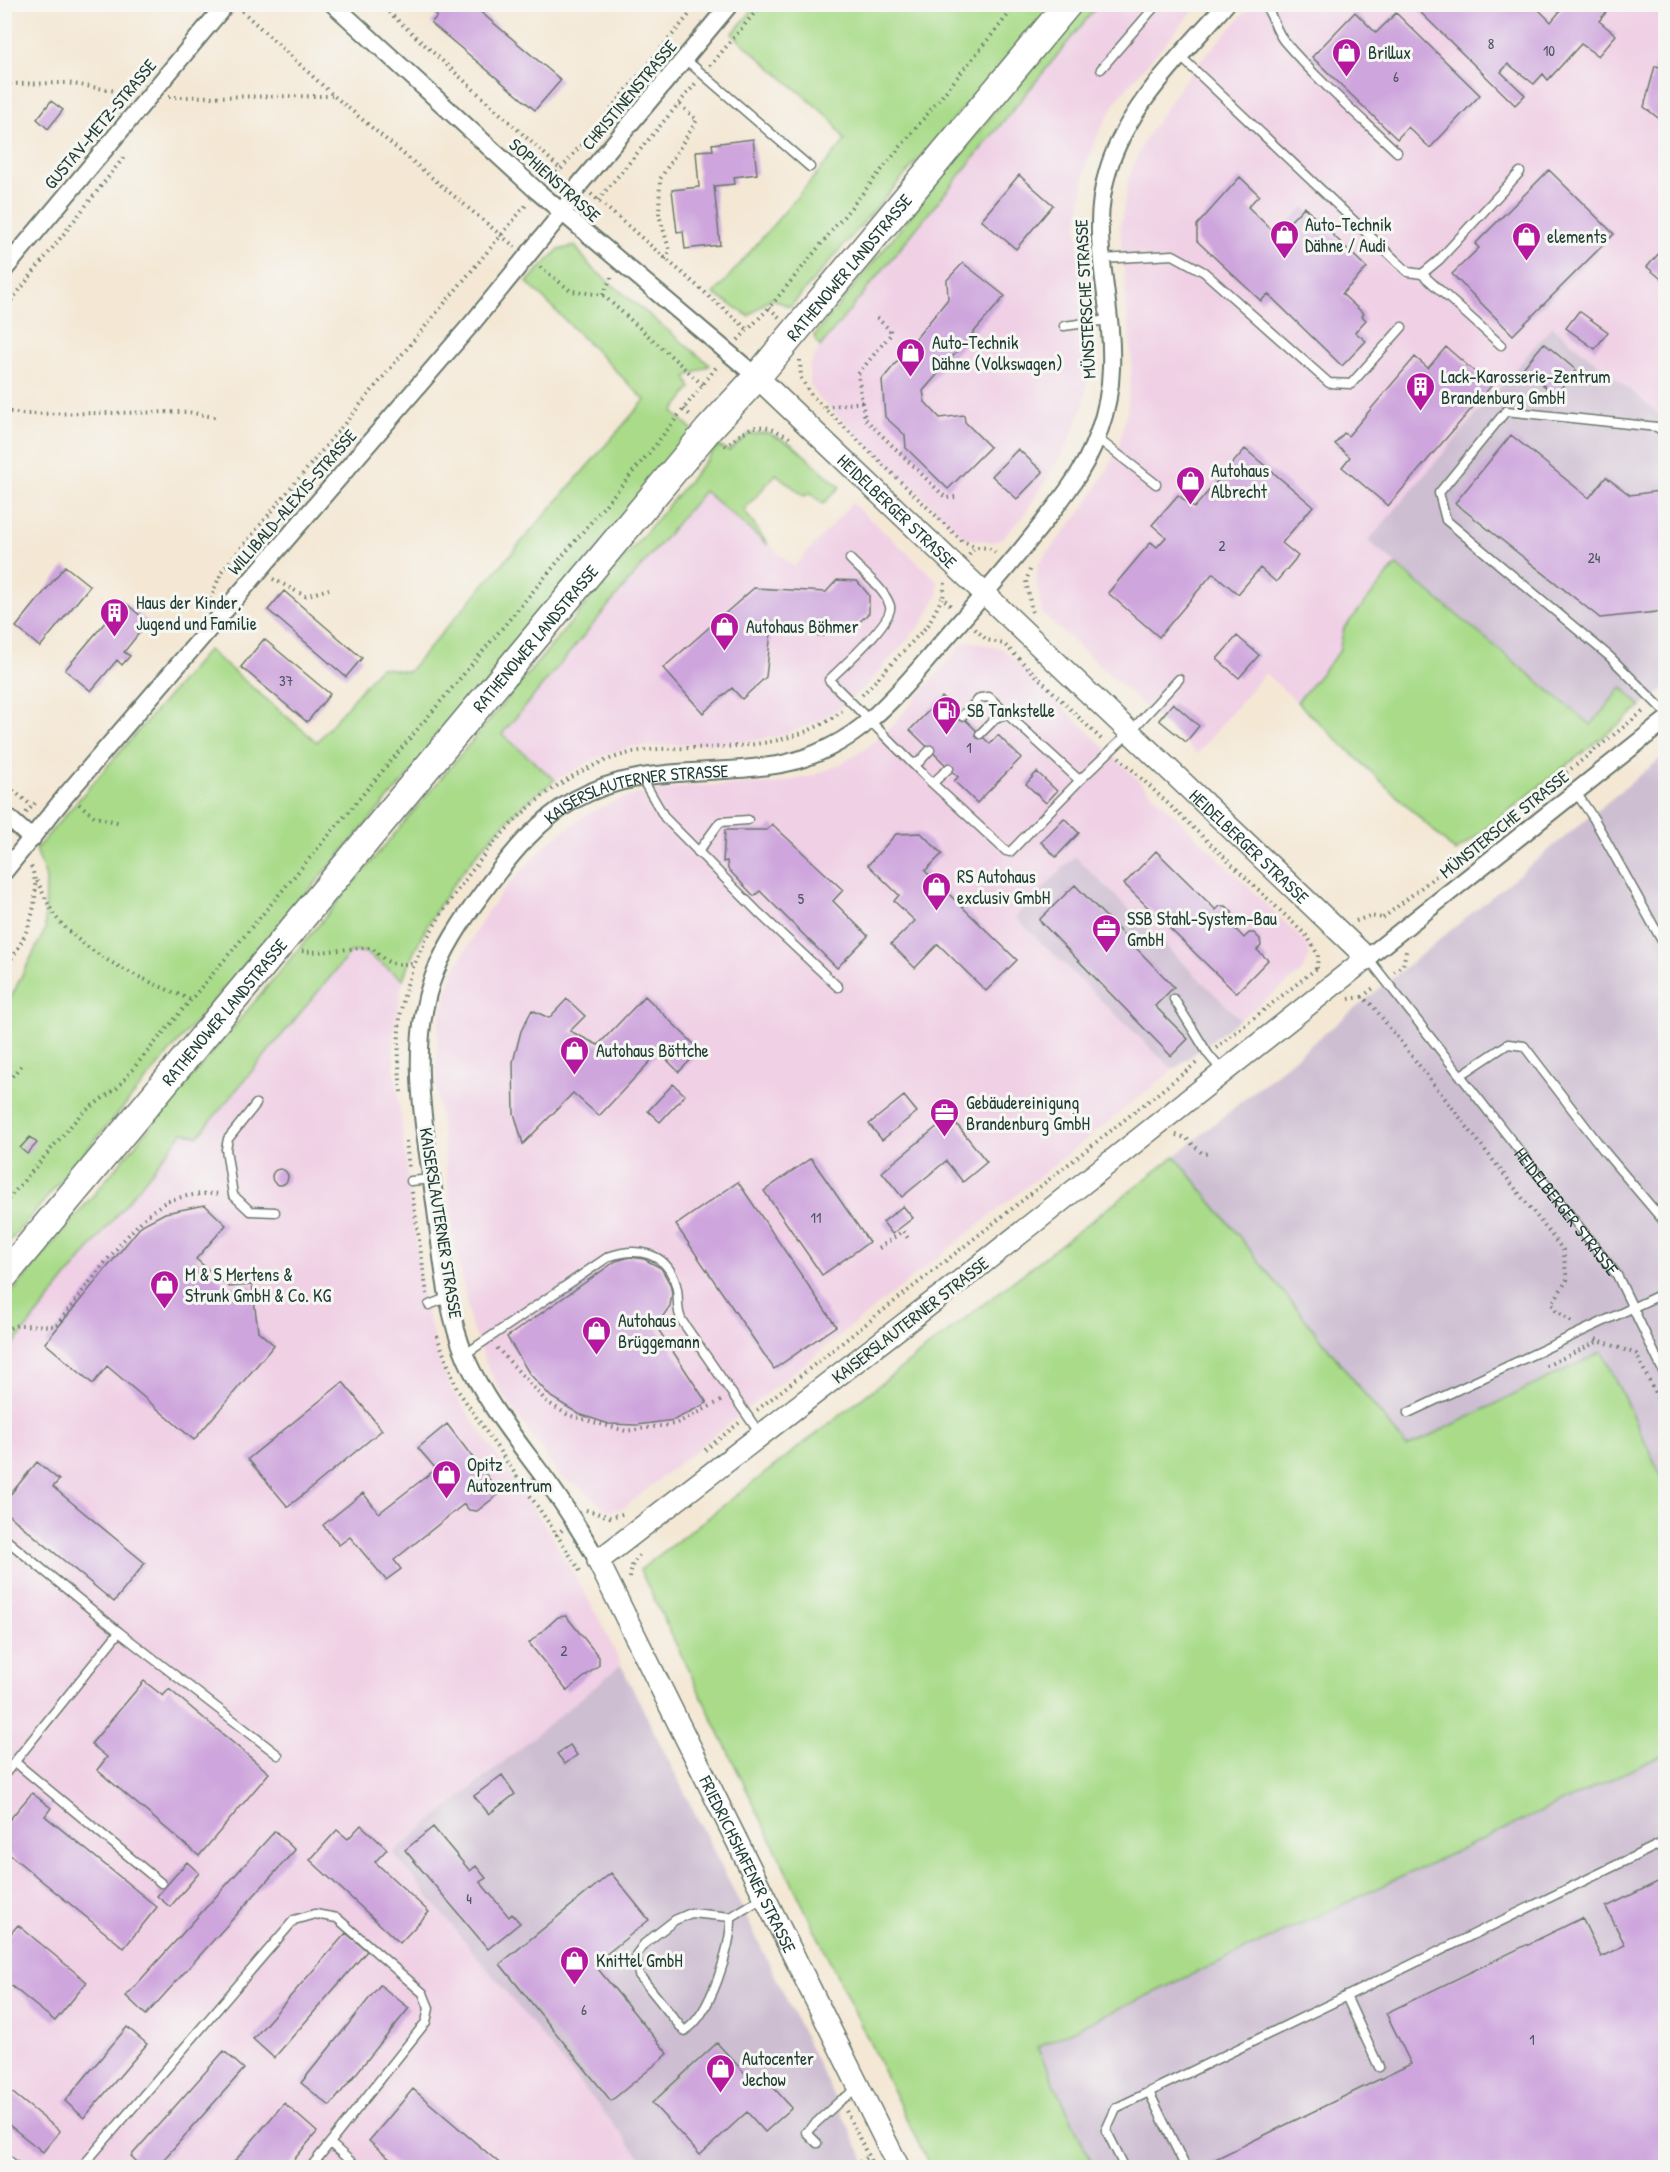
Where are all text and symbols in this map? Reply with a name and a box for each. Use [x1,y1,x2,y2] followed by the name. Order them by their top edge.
[1488,33,1494,54] house number: 8
[575,35,683,155] street label: CHRISTINENSTRASSE
[1331,36,1363,78] shop icon: Brillux
[1368,40,1411,65] place label: Brillux
[1543,40,1555,61] house number: 10
[38,53,162,194] street label: GUSTAV-METZ-STRASSE
[1393,66,1399,87] house number: 6
[504,132,606,228] street label: SOPHIENSTRASSE
[780,188,917,346] street label: RATHENOWER LANDSTRASSE
[1305,212,1392,258] place label: Auto-Technik Dähne / Audi
[1268,218,1300,260] shop icon: Auto-Technik Dähne / Audi
[1068,219,1102,379] street label: MÜNSTERSCHE STRASSE
[1510,220,1542,262] shop icon: elements
[1547,224,1607,249] place label: elements
[932,330,1062,376] place label: Auto-Technik Dähne (Volkswagen)
[895,336,927,378] shop icon: Auto-Technik Dähne (Volkswagen)
[1441,364,1611,410] place label: Lack-Karosserie-Zentrum Brandenburg GmbH
[1404,370,1436,412] building icon: Lack-Karosserie-Zentrum Brandenburg GmbH
[222,424,362,580] street label: WILLIBALD-ALEXIS-STRASSE
[832,448,963,574] street label: HEIDELBERGER STRASSE
[1211,458,1269,504] place label: Autohaus Albrecht
[1174,464,1206,506] shop icon: Autohaus Albrecht
[1218,535,1226,556] house number: 2
[1588,547,1601,568] house number: 24
[466,559,604,717] street label: RATHENOWER LANDSTRASSE
[136,590,257,636] place label: Haus der Kinder, Jugend und Familie
[99,596,131,638] building icon: Haus der Kinder, Jugend und Familie
[709,610,741,652] shop icon: Autohaus Böhmer
[746,614,859,639] place label: Autohaus Böhmer
[279,670,293,691] house number: 37
[930,694,962,736] fuel station icon: SB Tankstelle
[967,698,1055,723] place label: SB Tankstelle
[966,737,972,758] house number: 1
[538,757,729,829] street label: KAISERSLAUTERNER STRASSE
[1434,764,1574,884] street label: MÜNSTERSCHE STRASSE
[1184,783,1315,909] street label: HEIDELBERGER STRASSE
[957,864,1050,910] place label: RS Autohaus exclusiv GmbH
[920,870,952,912] shop icon: RS Autohaus exclusiv GmbH
[798,888,805,909] house number: 5
[1127,906,1277,952] place label: SSB Stahl-System-Bau GmbH
[1090,912,1122,954] office icon: SSB Stahl-System-Bau GmbH
[155,933,293,1091] street label: RATHENOWER LANDSTRASSE
[559,1034,591,1076] shop icon: Autohaus Böttche
[596,1038,709,1063] place label: Autohaus Böttche
[966,1090,1090,1136] place label: Gebäudereinigung Brandenburg GmbH
[929,1096,961,1138] office icon: Gebäudereinigung Brandenburg GmbH
[414,1126,468,1320] street label: KAISERSLAUTERNER STRASSE
[1509,1142,1625,1280] street label: HEIDELBERGER STRASSE
[811,1207,821,1228] house number: 11
[826,1251,994,1389] street label: KAISERSLAUTERNER STRASSE
[185,1262,331,1308] place label: M & S Mertens & Strunk GmbH & Co. KG
[148,1268,180,1310] shop icon: M & S Mertens & Strunk GmbH & Co. KG
[618,1308,700,1354] place label: Autohaus Brüggemann
[581,1314,613,1356] shop icon: Autohaus Brüggemann
[467,1452,552,1498] place label: Opitz Autozentrum
[430,1458,462,1500] shop icon: Opitz Autozentrum
[560,1640,568,1661] house number: 2
[693,1770,803,1957] street label: FRIEDRICHSHAFENER STRASSE
[466,1888,472,1909] house number: 4
[559,1944,591,1986] shop icon: Knittel GmbH
[596,1948,683,1973] place label: Knittel GmbH
[581,1999,587,2020] house number: 6
[1529,2029,1535,2050] house number: 1
[742,2046,814,2092] place label: Autocenter Jechow
[705,2052,737,2094] shop icon: Autocenter Jechow

